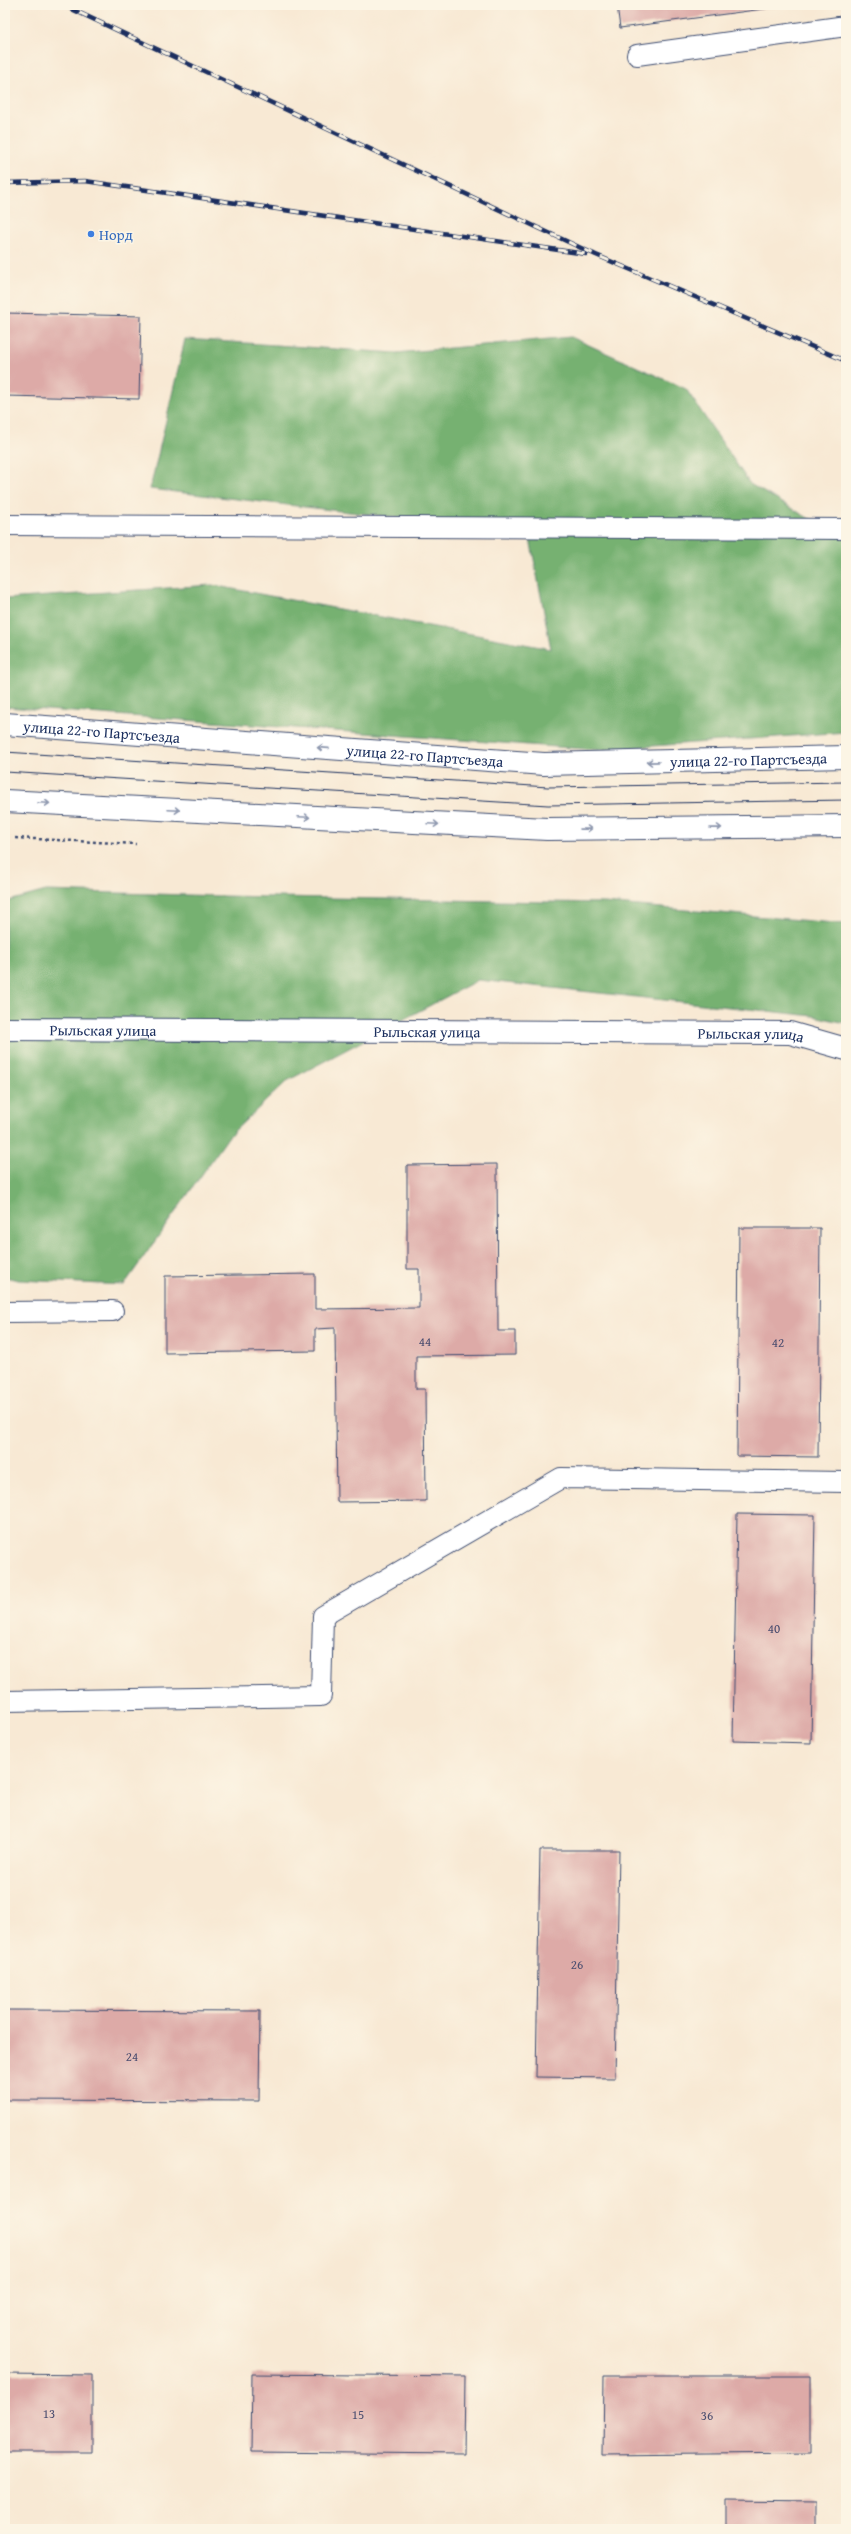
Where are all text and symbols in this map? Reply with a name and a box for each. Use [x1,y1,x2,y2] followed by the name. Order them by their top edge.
[99,224,133,245] place label: Норд
[86,229,96,239] marker: Норд
[22,715,182,748] street label: улица 22-го Партсъезда
[345,739,505,772] street label: улица 22-го Партсъезда
[317,744,330,752] one-way arrow
[669,747,828,772] street label: улица 22-го Партсъезда
[647,758,660,766] one-way arrow
[37,800,50,807] one-way arrow
[167,806,180,814] one-way arrow
[297,813,310,820] one-way arrow
[426,820,439,827] one-way arrow
[709,824,722,832] one-way arrow
[579,825,592,833] one-way arrow
[49,1019,157,1040] street label: Рыльская улица
[373,1020,481,1042] street label: Рыльская улица
[697,1022,808,1047] street label: Рыльская улица
[419,1332,431,1351] house number: 44
[772,1333,784,1352] house number: 42
[768,1619,780,1638] house number: 40
[571,1955,583,1974] house number: 26
[126,2047,138,2066] house number: 24
[43,2404,55,2423] house number: 13
[352,2405,364,2424] house number: 15
[701,2406,713,2425] house number: 36

